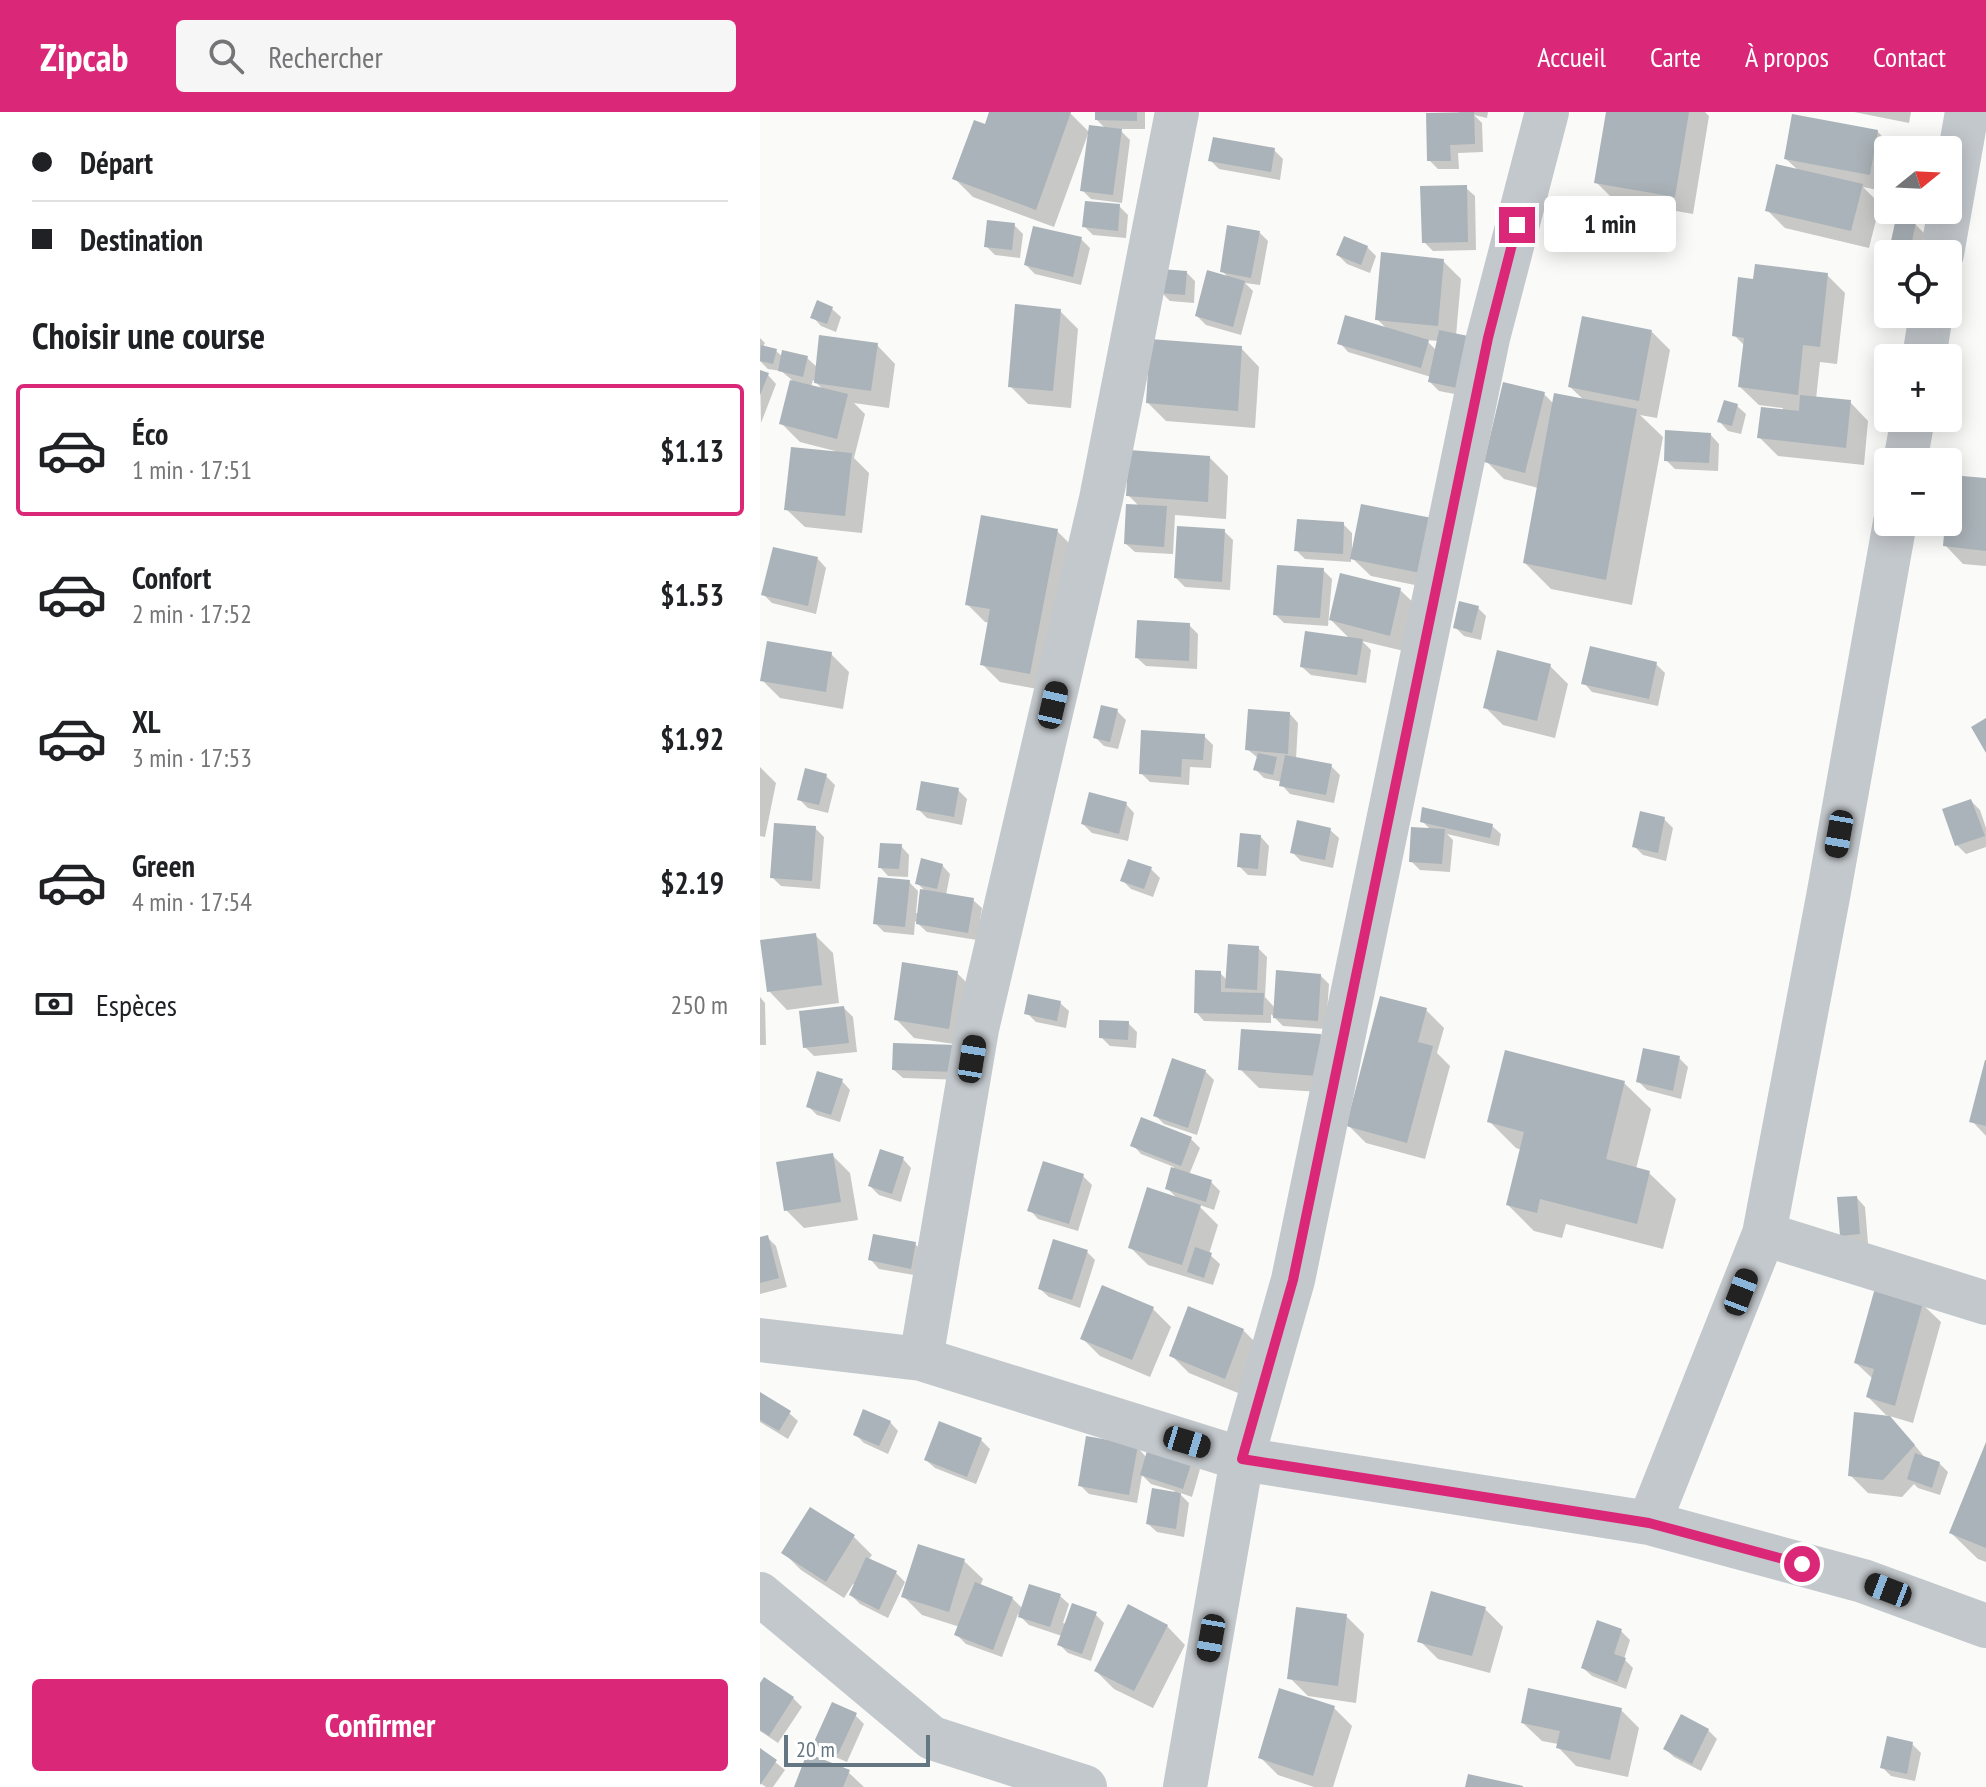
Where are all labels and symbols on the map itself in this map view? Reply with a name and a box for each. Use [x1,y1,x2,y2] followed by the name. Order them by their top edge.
[1874,136,1962,224] north arrow
[1545,197,1677,253] callout: 1 min
[1499,207,1535,243] route end
[1036,679,1070,731] car
[1823,808,1855,860] car
[956,1033,988,1085] car
[1721,1265,1761,1319] car
[1161,1424,1213,1460] car
[1784,1546,1820,1582] route start
[1861,1570,1915,1610] car
[1195,1612,1227,1664] car
[784,1731,930,1767] scale bar

